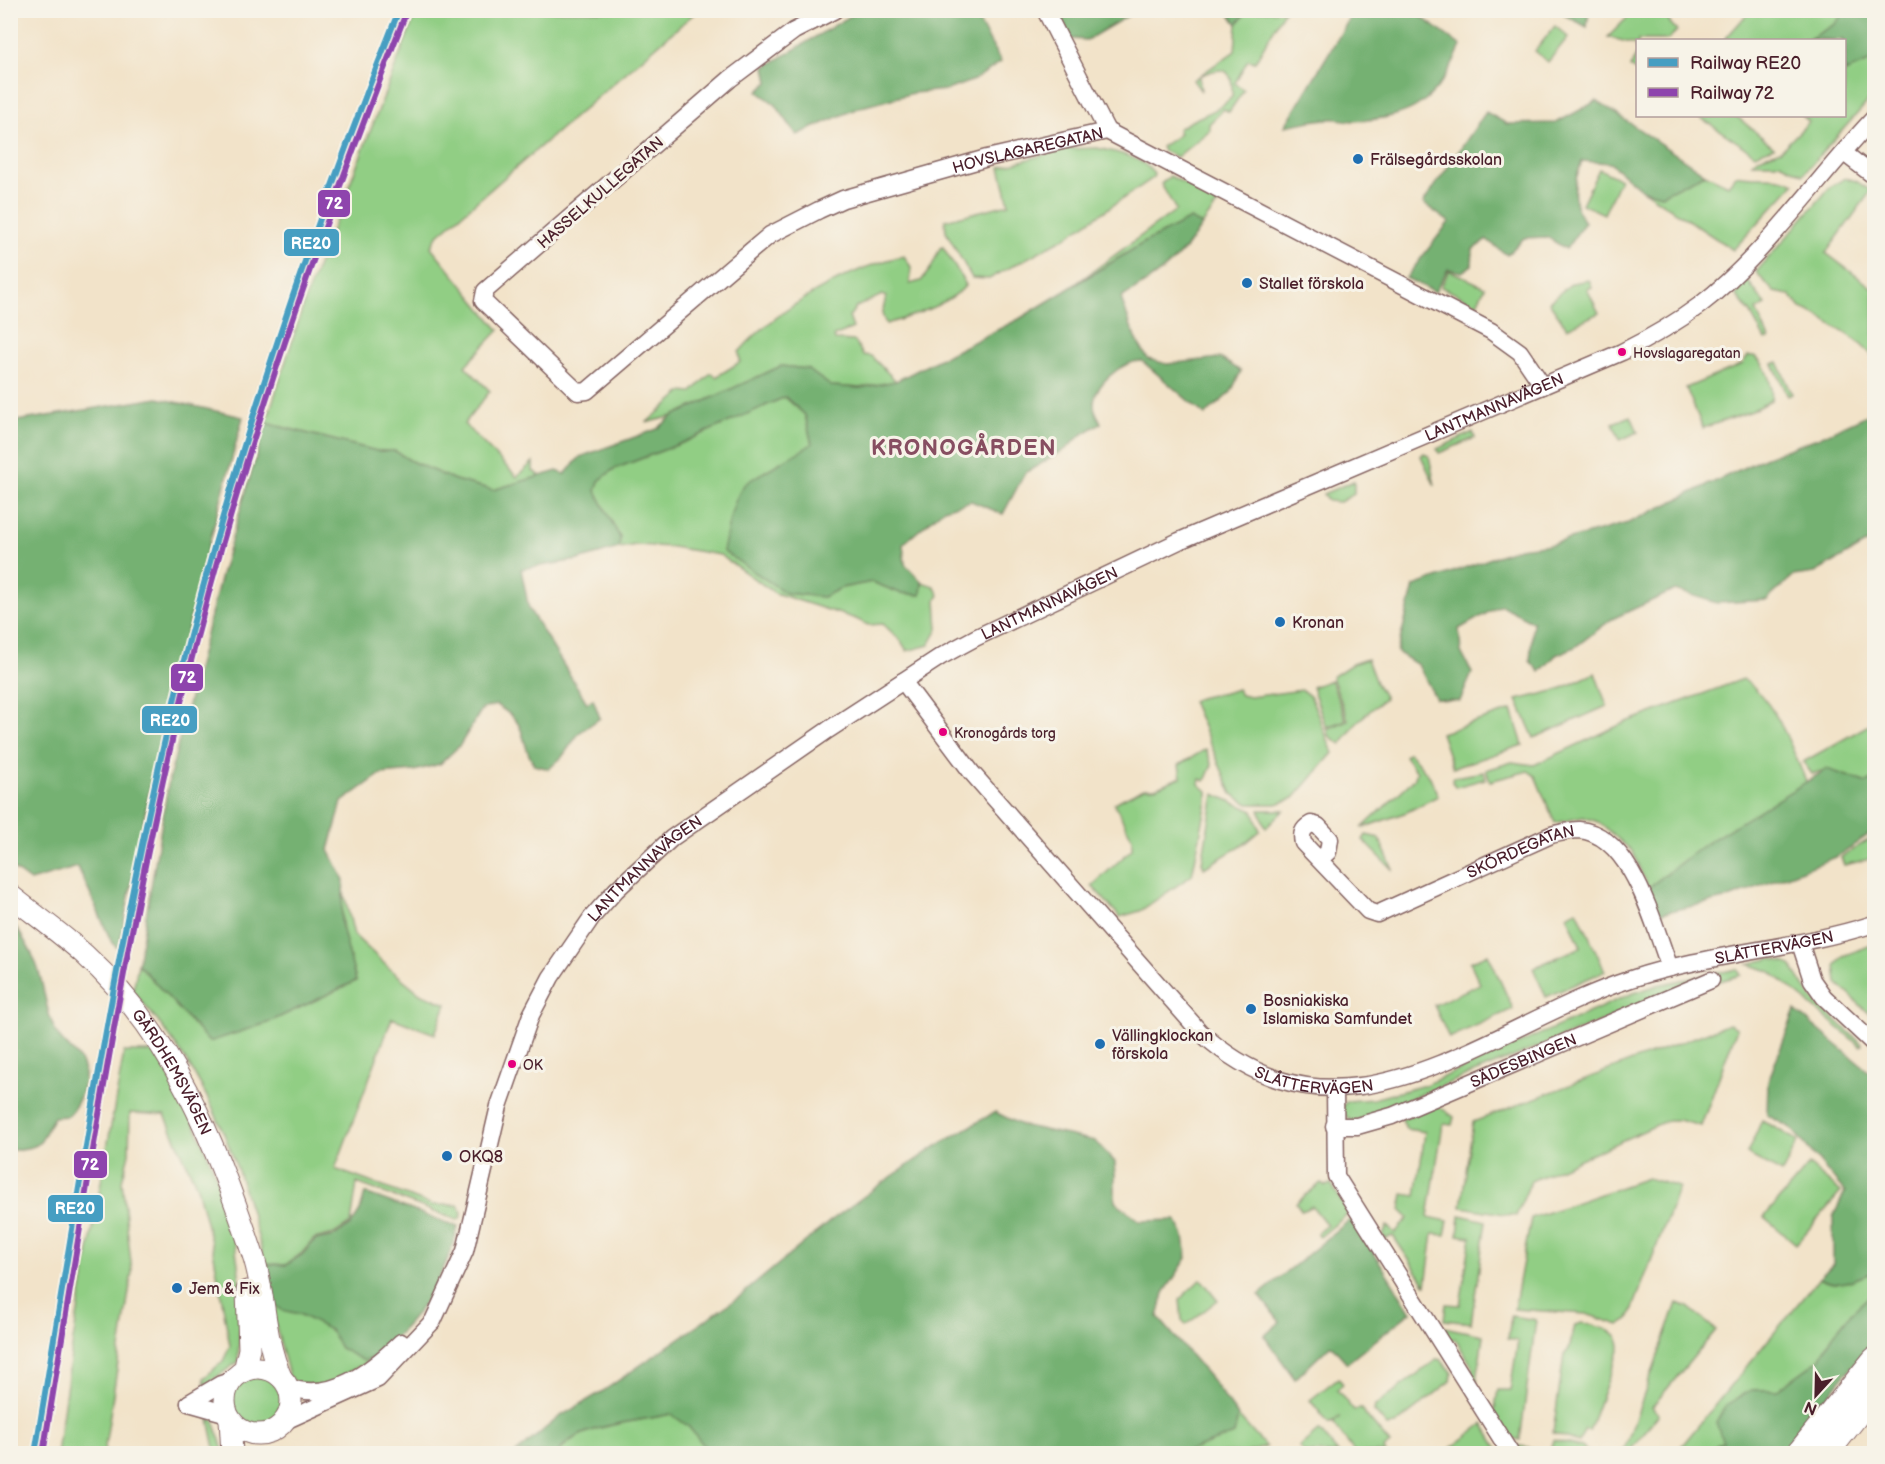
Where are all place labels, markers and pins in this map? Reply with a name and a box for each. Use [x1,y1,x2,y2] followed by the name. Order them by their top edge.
[1370,151,1502,170] place label: Frälsegårdsskolan
[1351,152,1365,166] marker: Frälsegårdsskolan
[1259,275,1364,294] place label: Stallet förskola
[1240,276,1254,290] marker: Stallet förskola
[1633,345,1741,362] place label: Hovslagaregatan
[1616,346,1628,358] marker: Hovslagaregatan
[1292,614,1344,633] place label: Kronan
[1273,615,1287,629] marker: Kronan
[954,725,1056,742] place label: Kronogårds torg
[937,726,949,738] marker: Kronogårds torg
[1263,992,1412,1029] place label: Bosniakiska Islamiska Samfundet
[1244,1002,1258,1016] marker: Bosniakiska Islamiska Samfundet
[1112,1027,1213,1064] place label: Vällingklockan förskola
[1093,1037,1107,1051] marker: Vällingklockan förskola
[523,1057,544,1074] place label: OK
[506,1058,518,1070] marker: OK
[459,1148,503,1167] place label: OKQ8
[440,1149,454,1163] marker: OKQ8
[189,1280,260,1299] place label: Jem & Fix
[170,1281,184,1295] marker: Jem & Fix

